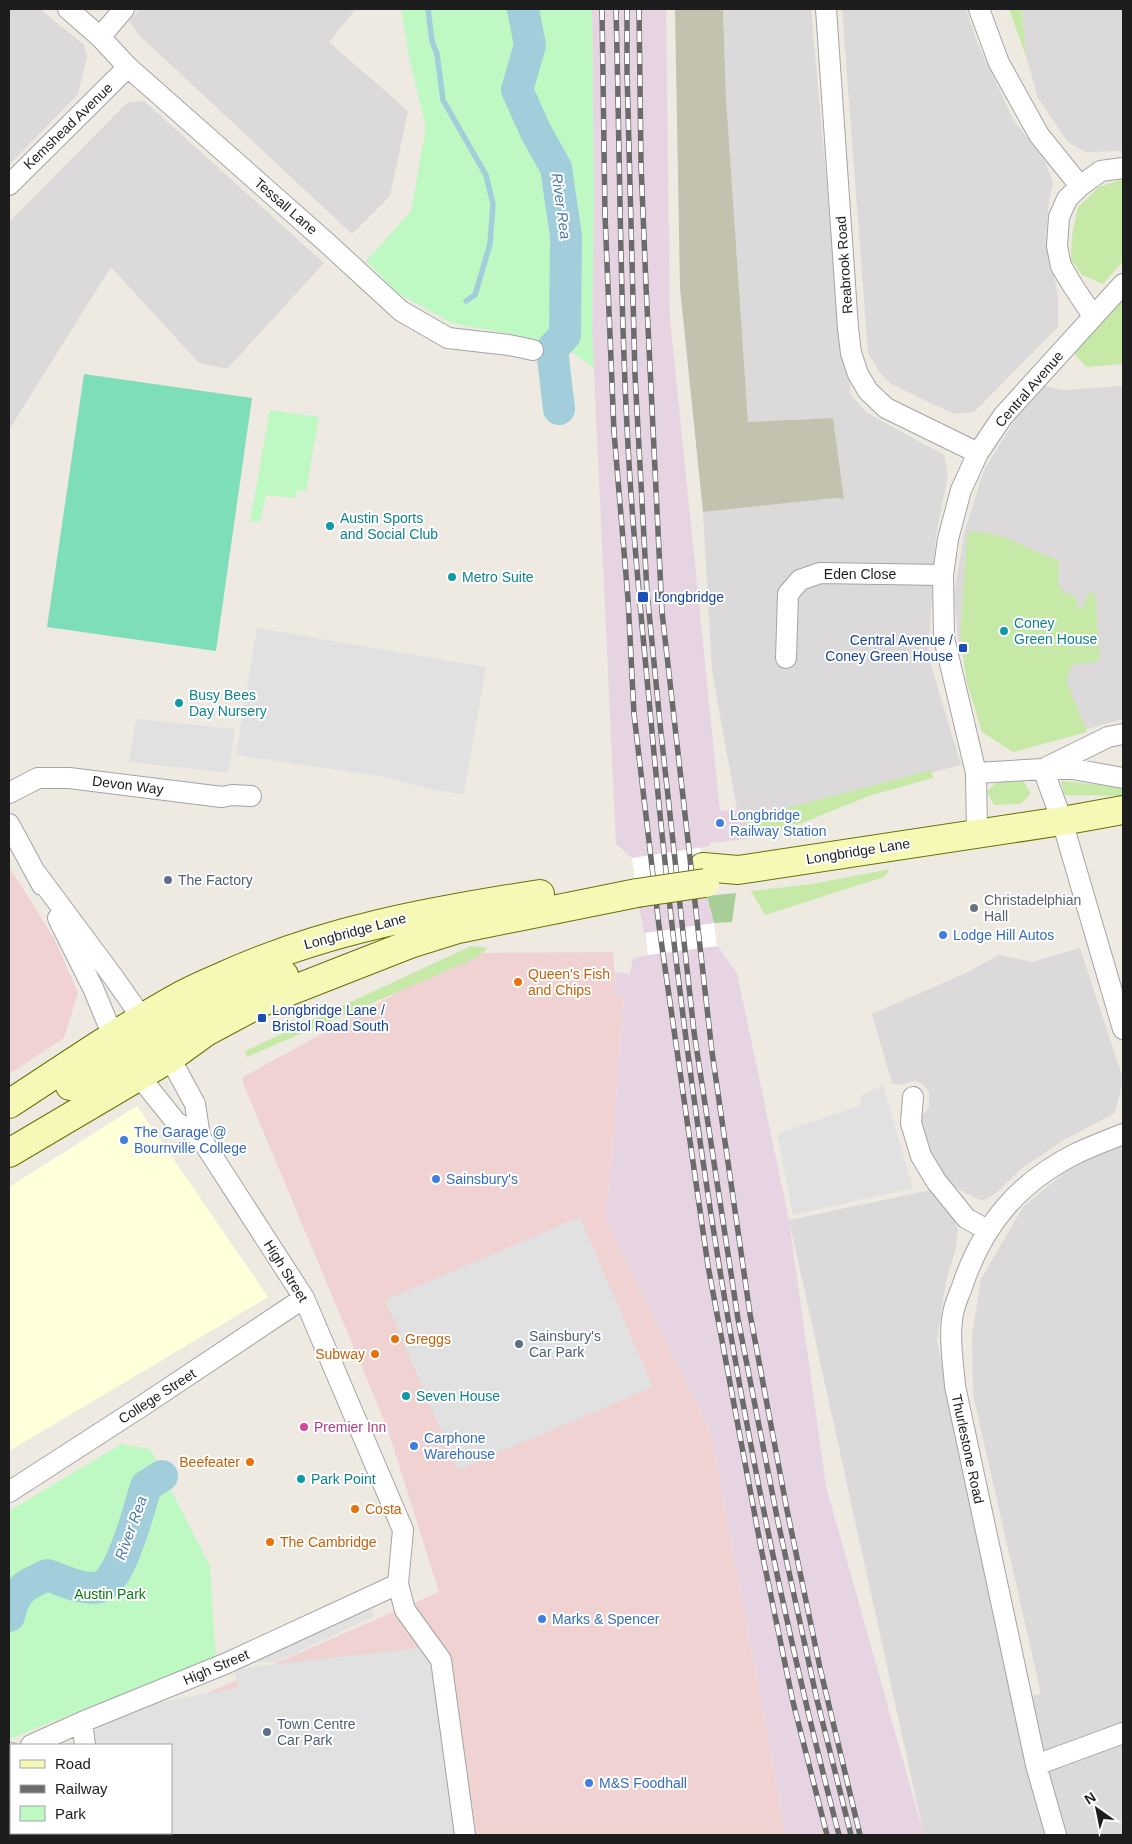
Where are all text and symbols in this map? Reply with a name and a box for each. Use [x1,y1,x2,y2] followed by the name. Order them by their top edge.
[20,79,116,172] street label: Kemshead Avenue
[548,172,575,240] water label: River Rea
[251,174,321,238] street label: Tessall Lane
[833,216,855,314] street label: Reabrook Road
[992,348,1066,430] street label: Central Avenue
[340,510,438,542] place label: Austin Sports and Social Club
[324,520,336,532] marker: Austin Sports and Social Club
[824,566,896,582] street label: Eden Close
[462,569,534,585] place label: Metro Suite
[446,571,458,583] marker: Metro Suite
[654,589,724,605] place label: Longbridge
[636,590,650,604] marker: Longbridge
[1014,615,1097,647] place label: Coney Green House
[998,625,1010,637] marker: Coney Green House
[825,632,953,664] place label: Central Avenue / Coney Green House
[957,642,969,654] marker: Central Avenue / Coney Green House
[189,687,267,719] place label: Busy Bees Day Nursery
[173,697,185,709] marker: Busy Bees Day Nursery
[91,773,165,797] street label: Devon Way
[730,807,827,839] place label: Longbridge Railway Station
[714,817,726,829] marker: Longbridge Railway Station
[805,835,911,867] street label: Longbridge Lane
[178,872,253,888] place label: The Factory
[162,874,174,886] marker: The Factory
[984,892,1081,924] place label: Christadelphian Hall
[968,902,980,914] marker: Christadelphian Hall
[302,910,408,952] street label: Longbridge Lane
[953,927,1054,943] place label: Lodge Hill Autos
[937,929,949,941] marker: Lodge Hill Autos
[528,966,610,998] place label: Queen's Fish and Chips
[512,976,524,988] marker: Queen's Fish and Chips
[272,1002,389,1034] place label: Longbridge Lane / Bristol Road South
[256,1012,268,1024] marker: Longbridge Lane / Bristol Road South
[134,1124,247,1156] place label: The Garage @ Bournville College
[118,1134,130,1146] marker: The Garage @ Bournville College
[446,1171,518,1187] place label: Sainsbury's
[430,1173,442,1185] marker: Sainsbury's
[261,1237,311,1305] street label: High Street
[529,1328,601,1360] place label: Sainsbury's Car Park
[405,1331,451,1347] place label: Greggs
[389,1333,401,1345] marker: Greggs
[513,1338,525,1350] marker: Sainsbury's Car Park
[315,1346,365,1362] place label: Subway
[369,1348,381,1360] marker: Subway
[115,1365,199,1427] street label: College Street
[416,1388,500,1404] place label: Seven House
[400,1390,412,1402] marker: Seven House
[949,1393,987,1505] street label: Thurlestone Road
[314,1419,386,1435] place label: Premier Inn
[298,1421,310,1433] marker: Premier Inn
[424,1430,495,1462] place label: Carphone Warehouse
[408,1440,420,1452] marker: Carphone Warehouse
[179,1454,240,1470] place label: Beefeater
[244,1456,256,1468] marker: Beefeater
[311,1471,376,1487] place label: Park Point
[295,1473,307,1485] marker: Park Point
[111,1494,150,1562] water label: River Rea
[365,1501,402,1517] place label: Costa
[349,1503,361,1515] marker: Costa
[280,1534,377,1550] place label: The Cambridge
[264,1536,276,1548] marker: The Cambridge
[74,1586,147,1602] park label: Austin Park
[552,1611,660,1627] place label: Marks & Spencer
[536,1613,548,1625] marker: Marks & Spencer
[181,1646,251,1688] street label: High Street
[277,1716,356,1748] place label: Town Centre Car Park
[261,1726,273,1738] marker: Town Centre Car Park
[10,1744,172,1834] legend
[55,1755,91,1772] text: Road
[599,1775,687,1791] place label: M&S Foodhall
[583,1777,595,1789] marker: M&S Foodhall
[55,1780,108,1797] text: Railway
[1072,1784,1122,1834] north arrow
[1081,1789,1099,1808] text: N
[55,1805,86,1822] text: Park

